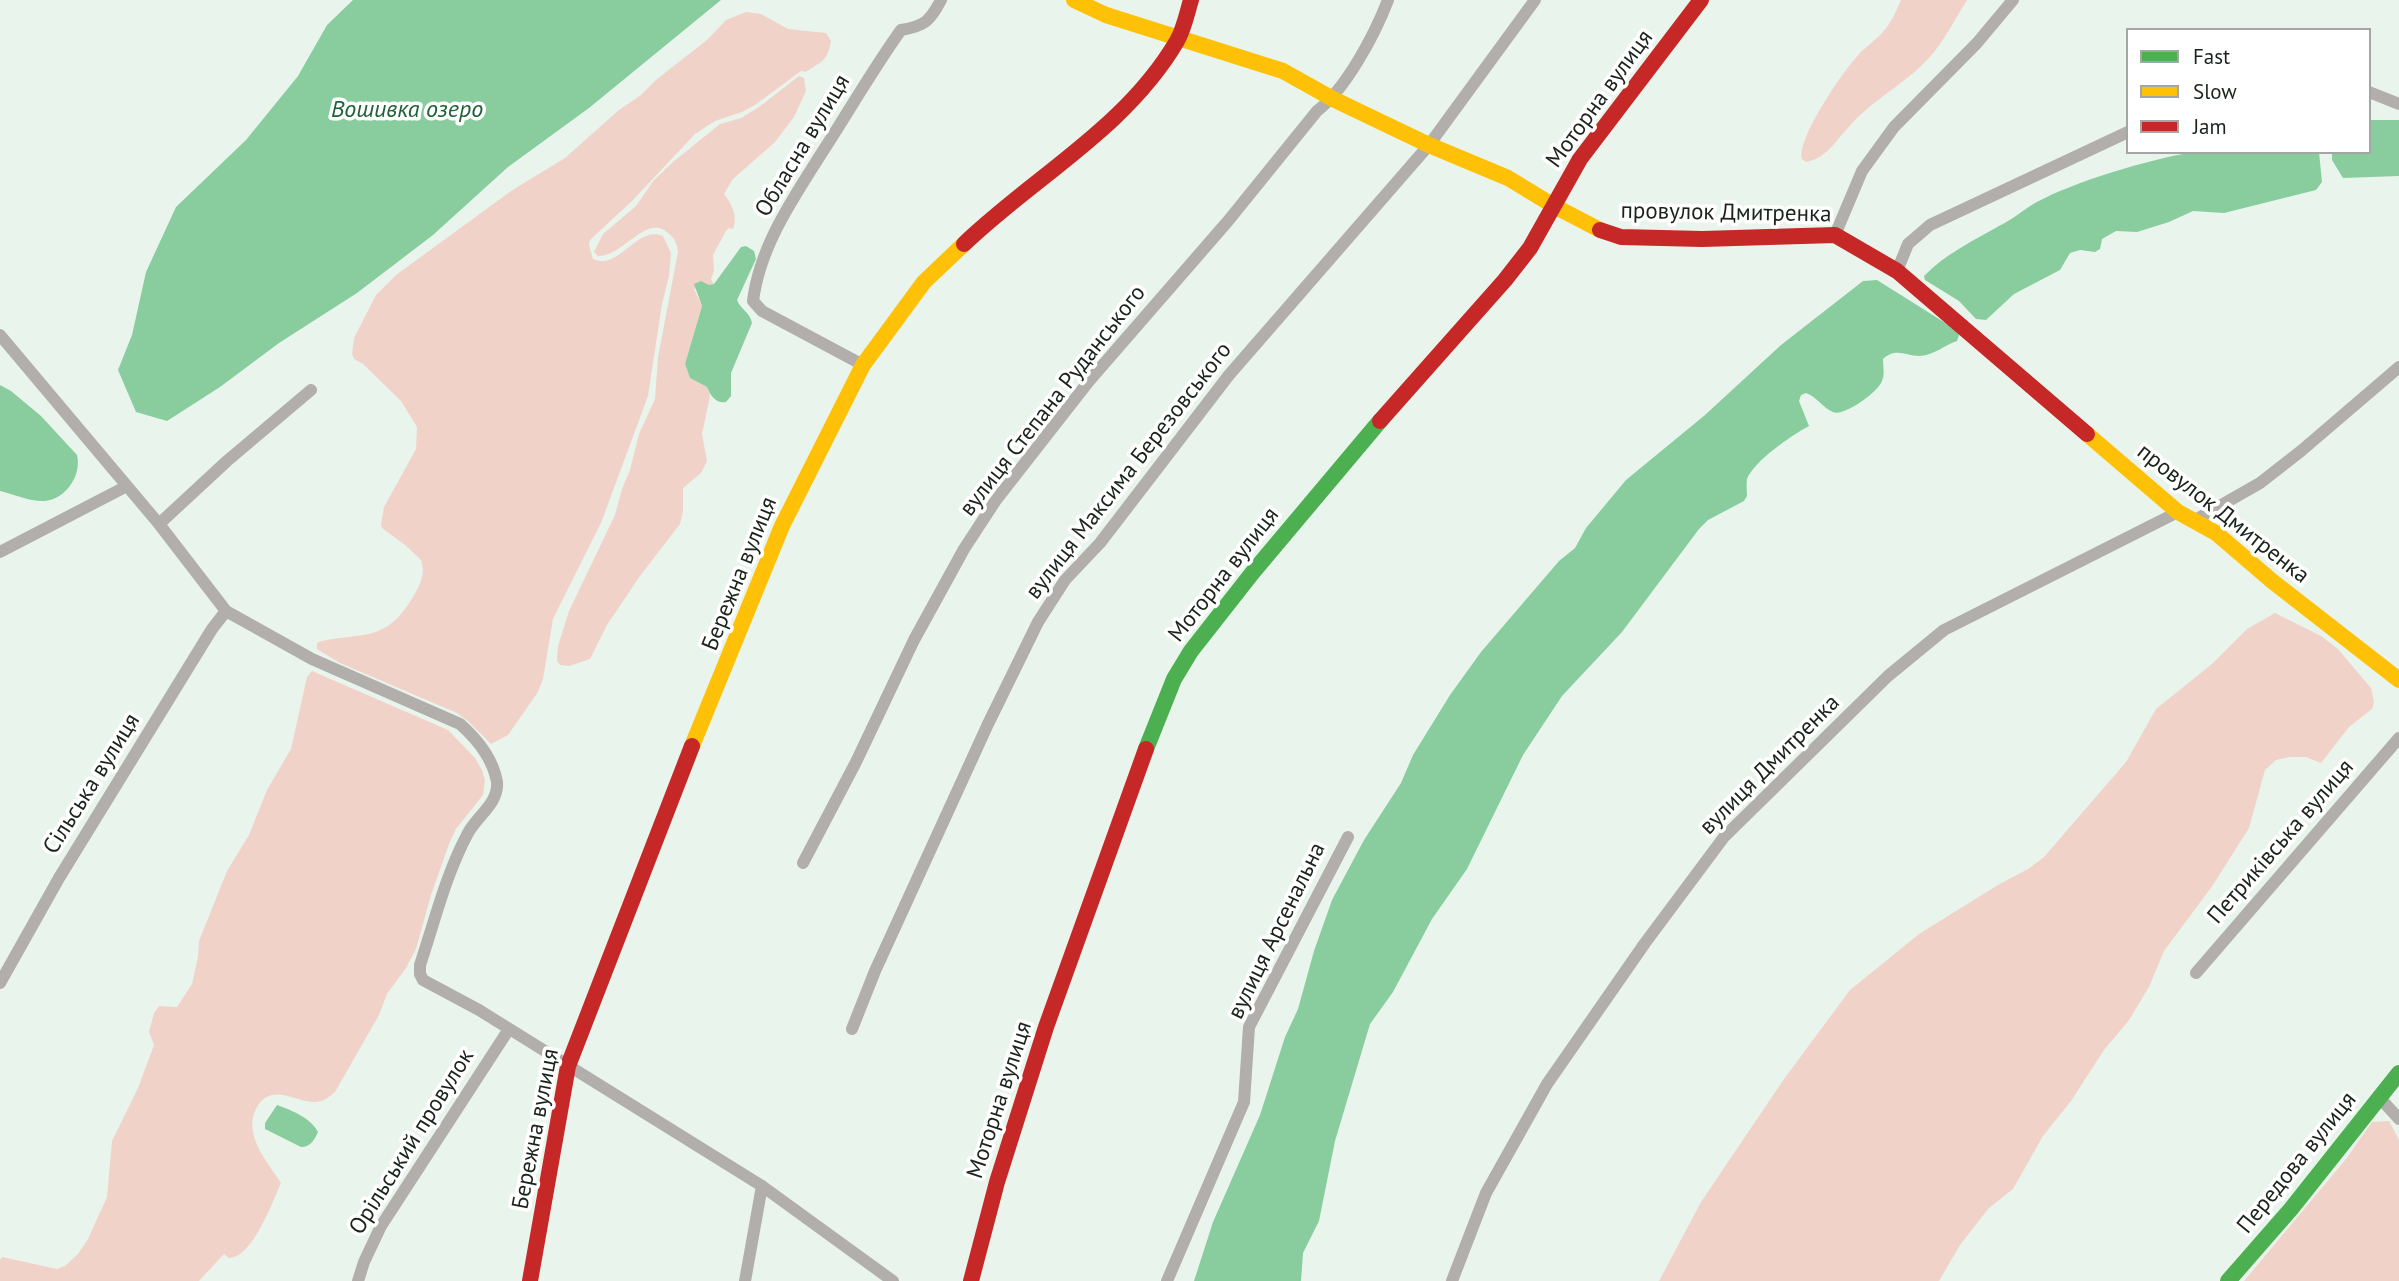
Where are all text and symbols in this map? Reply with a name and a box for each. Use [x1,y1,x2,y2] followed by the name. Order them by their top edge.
[1541,25,1659,173] street label: Моторна вулиця
[2126,28,2371,154] legend
[2193,43,2230,70] text: Fast
[750,70,856,222] street label: Обласна вулиця
[2193,78,2237,105] text: Slow
[331,96,483,124] water label: Вошивка озеро
[2193,113,2227,140] text: Jam
[1620,197,1832,229] street label: провулок Дмитренка
[954,280,1152,522] street label: вулиця Степана Руданського
[1020,337,1238,605] street label: вулиця Максима Березовського
[2131,438,2315,590] street label: провулок Дмитренка
[697,493,783,655] street label: Бережна вулиця
[1163,502,1285,648] street label: Моторна вулиця
[1694,689,1846,841] street label: вулиця Дмитренка
[38,709,146,859] street label: Сільська вулиця
[2202,754,2360,930] street label: Петриківська вулиця
[1222,838,1332,1024] street label: вулиця Арсенальна
[962,1018,1038,1182] street label: Моторна вулиця
[344,1044,480,1240] street label: Орільський провулок
[507,1046,565,1212] street label: Бережна вулиця
[2232,1087,2362,1239] street label: Передова вулиця

